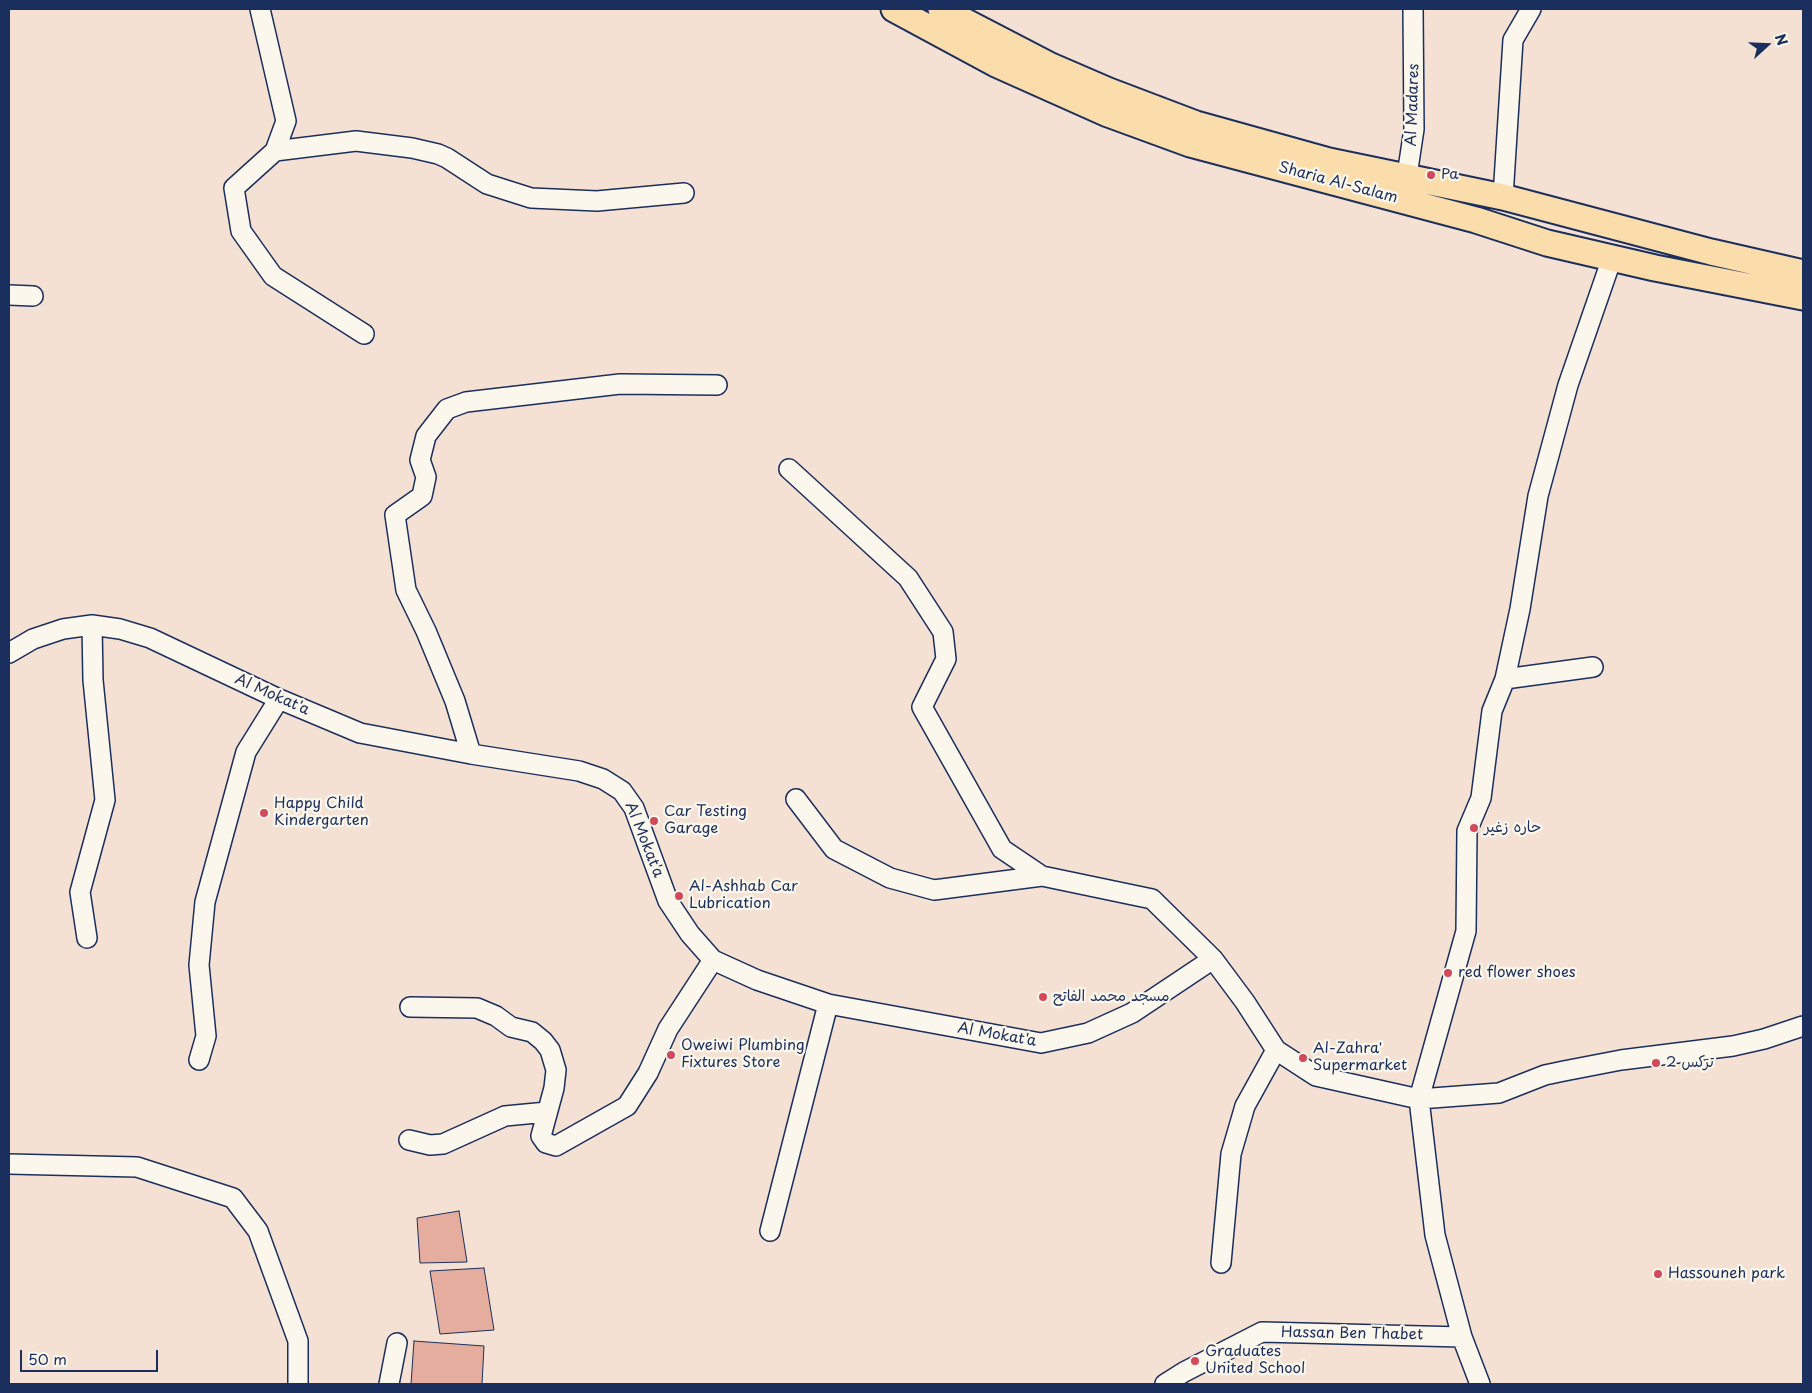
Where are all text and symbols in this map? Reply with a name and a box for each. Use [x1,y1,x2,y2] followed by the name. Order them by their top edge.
[1742,20,1792,70] north arrow
[1770,31,1793,49] text: N
[1403,63,1423,147] street label: Al Madares
[1277,158,1399,208] street label: Sharia Al-Salam
[1441,166,1459,184] place label: Pa
[1425,169,1437,181] marker: Pa
[232,671,312,719] street label: Al Mokat'a
[274,795,369,830] place label: Happy Child Kindergarten
[621,800,667,880] street label: Al Mokat'a
[664,803,747,838] place label: Car Testing Garage
[258,807,270,819] marker: Happy Child Kindergarten
[648,815,660,827] marker: Car Testing Garage
[1484,819,1541,837] place label: حاره زغير
[1468,822,1480,834] marker: حاره زغير
[689,878,798,913] place label: Al-Ashhab Car Lubrication
[673,890,685,902] marker: Al-Ashhab Car Lubrication
[1458,964,1576,982] place label: red flower shoes
[1442,967,1454,979] marker: red flower shoes
[1053,988,1170,1006] place label: مسجد محمد الفاتح
[1037,991,1049,1003] marker: مسجد محمد الفاتح
[956,1019,1038,1051] street label: Al Mokat'a
[681,1037,805,1072] place label: Oweiwi Plumbing Fixtures Store
[1313,1040,1407,1075] place label: Al-Zahra' Supermarket
[665,1049,677,1061] marker: Oweiwi Plumbing Fixtures Store
[1297,1052,1309,1064] marker: Al-Zahra' Supermarket
[1666,1054,1714,1072] place label: تركس 2
[1650,1057,1662,1069] marker: تركس 2
[1668,1265,1785,1283] place label: Hassouneh park
[1652,1268,1664,1280] marker: Hassouneh park
[1281,1324,1423,1344] street label: Hassan Ben Thabet
[22,1340,160,1372] scale bar
[1205,1343,1305,1378] place label: Graduates United School
[28,1347,67,1370] text: 50 m
[1189,1355,1201,1367] marker: Graduates United School

